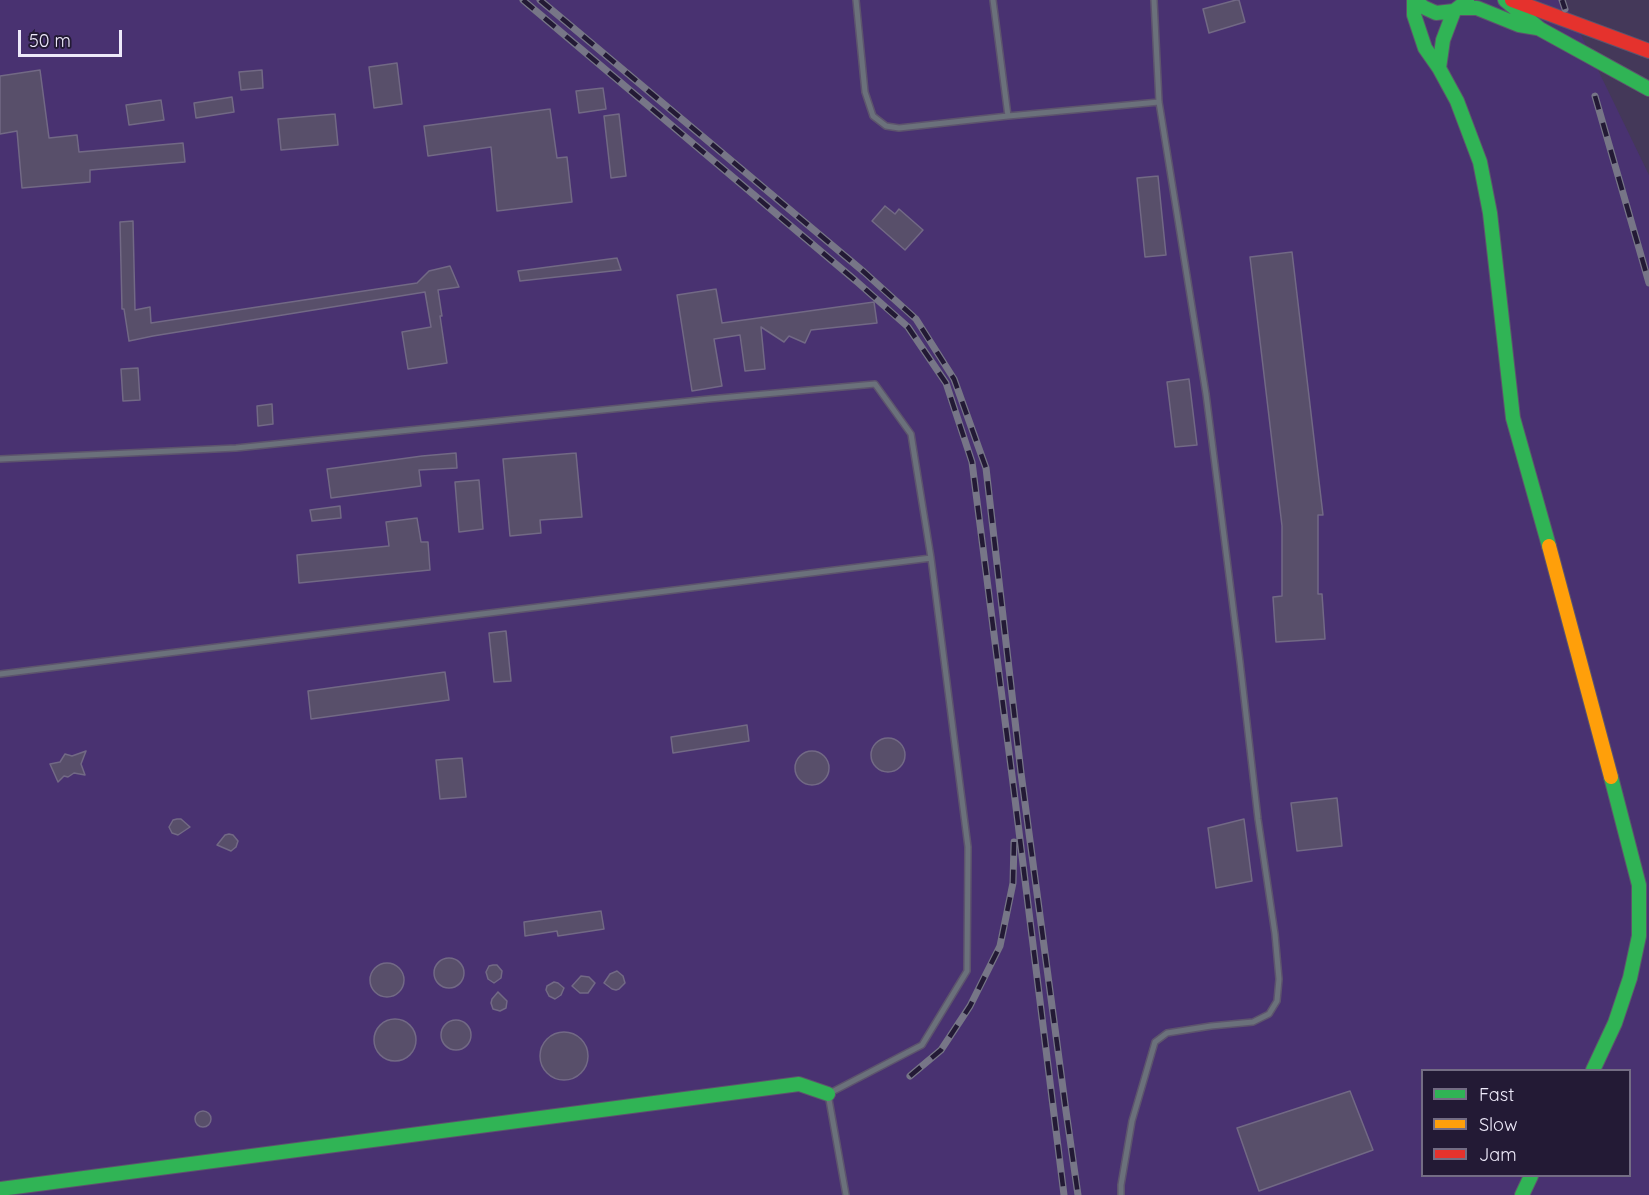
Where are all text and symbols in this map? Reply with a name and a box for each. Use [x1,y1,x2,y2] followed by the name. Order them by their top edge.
[21,18,124,56] scale bar
[29,29,71,52] text: 50 m
[1421,1069,1631,1177] legend
[1479,1083,1514,1106] text: Fast
[1479,1113,1517,1136] text: Slow
[1479,1143,1517,1166] text: Jam

